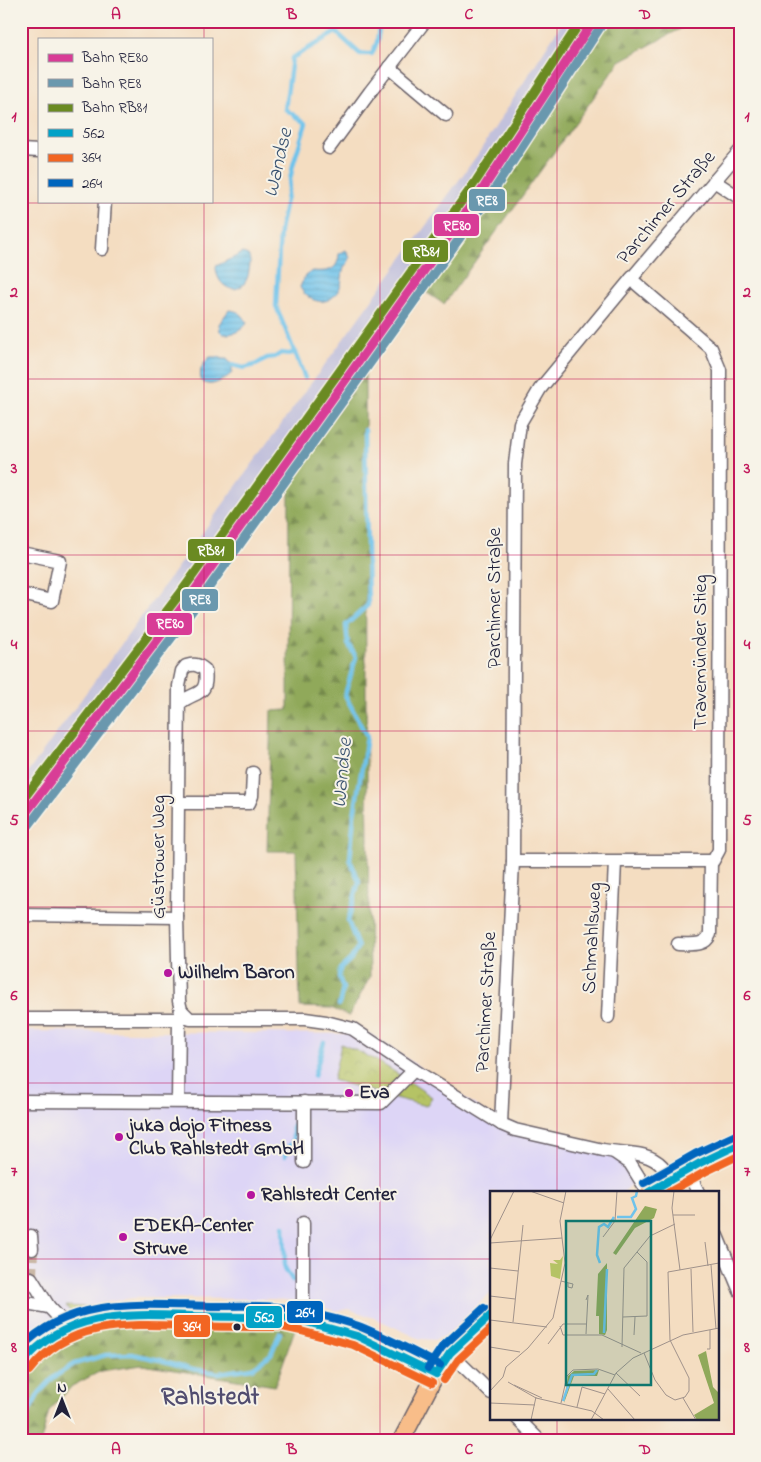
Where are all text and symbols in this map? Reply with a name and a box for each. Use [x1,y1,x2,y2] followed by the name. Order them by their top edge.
[111,3,121,27] text: A
[286,3,298,27] text: B
[465,3,474,27] text: C
[638,3,651,27] text: D
[38,38,212,202] legend
[81,47,148,69] text: Bahn RE80
[81,73,142,95] text: Bahn RE8
[81,97,147,119] text: Bahn RB81
[11,105,17,129] text: 1
[744,105,750,129] text: 1
[82,123,105,145] text: 562
[257,124,302,200] water label: Wandse
[611,145,723,271] street label: Parchimer Straße
[82,147,101,169] text: 364
[82,173,102,195] text: 264
[468,188,506,212] line badge: RE8
[475,191,498,212] text: RE8
[433,213,480,237] line badge: RE80
[442,216,471,237] text: RE80
[402,239,449,263] line badge: RB81
[412,242,440,263] text: RB81
[9,281,18,305] text: 2
[742,281,751,305] text: 2
[10,457,18,481] text: 3
[743,457,751,481] text: 3
[481,527,510,669] street label: Parchimer Straße
[187,538,235,562] line badge: RB81
[197,541,225,562] text: RB81
[687,574,717,730] street label: Travemünder Stieg
[181,588,219,612] line badge: RE8
[188,590,211,611] text: RE8
[146,612,193,636] line badge: RE80
[155,614,184,635] text: RE80
[10,633,18,657] text: 4
[743,633,751,657] text: 4
[325,735,361,809] water label: Wandse
[145,795,175,919] street label: Güstrower Weg
[9,809,19,833] text: 5
[742,809,752,833] text: 5
[576,881,611,995] street label: Schmahlsweg
[469,931,505,1073] street label: Parchimer Straße
[178,959,295,988] place label: Wilhelm Baron
[162,967,174,979] marker: Wilhelm Baron
[9,984,18,1008] text: 6
[742,984,751,1008] text: 6
[359,1079,390,1108] place label: Eva
[343,1087,355,1099] marker: Eva
[126,1112,304,1164] place label: juka dojo Fitness Club Rahlstedt GmbH
[113,1131,125,1143] marker: juka dojo Fitness Club Rahlstedt GmbH
[11,1160,18,1184] text: 7
[744,1160,751,1184] text: 7
[261,1181,397,1210] place label: Rahlstedt Center
[245,1189,257,1201] marker: Rahlstedt Center
[490,1191,718,1420] inset map
[133,1212,254,1264] place label: EDEKA-Center Struve
[117,1231,129,1243] marker: EDEKA-Center Struve
[286,1300,324,1324] line badge: 264
[295,1303,315,1324] text: 264
[245,1305,283,1329] line badge: 562
[253,1308,275,1329] text: 562
[173,1314,211,1338] line badge: 364
[182,1317,201,1338] text: 364
[232,1322,242,1332] unlabelled marker
[10,1336,17,1360] text: 8
[743,1336,750,1360] text: 8
[38,1374,88,1424] north arrow
[57,1378,67,1399] text: N
[161,1380,260,1416] district label: Rahlstedt
[111,1438,121,1462] text: A
[286,1438,298,1462] text: B
[465,1438,474,1462] text: C
[638,1438,651,1462] text: D

